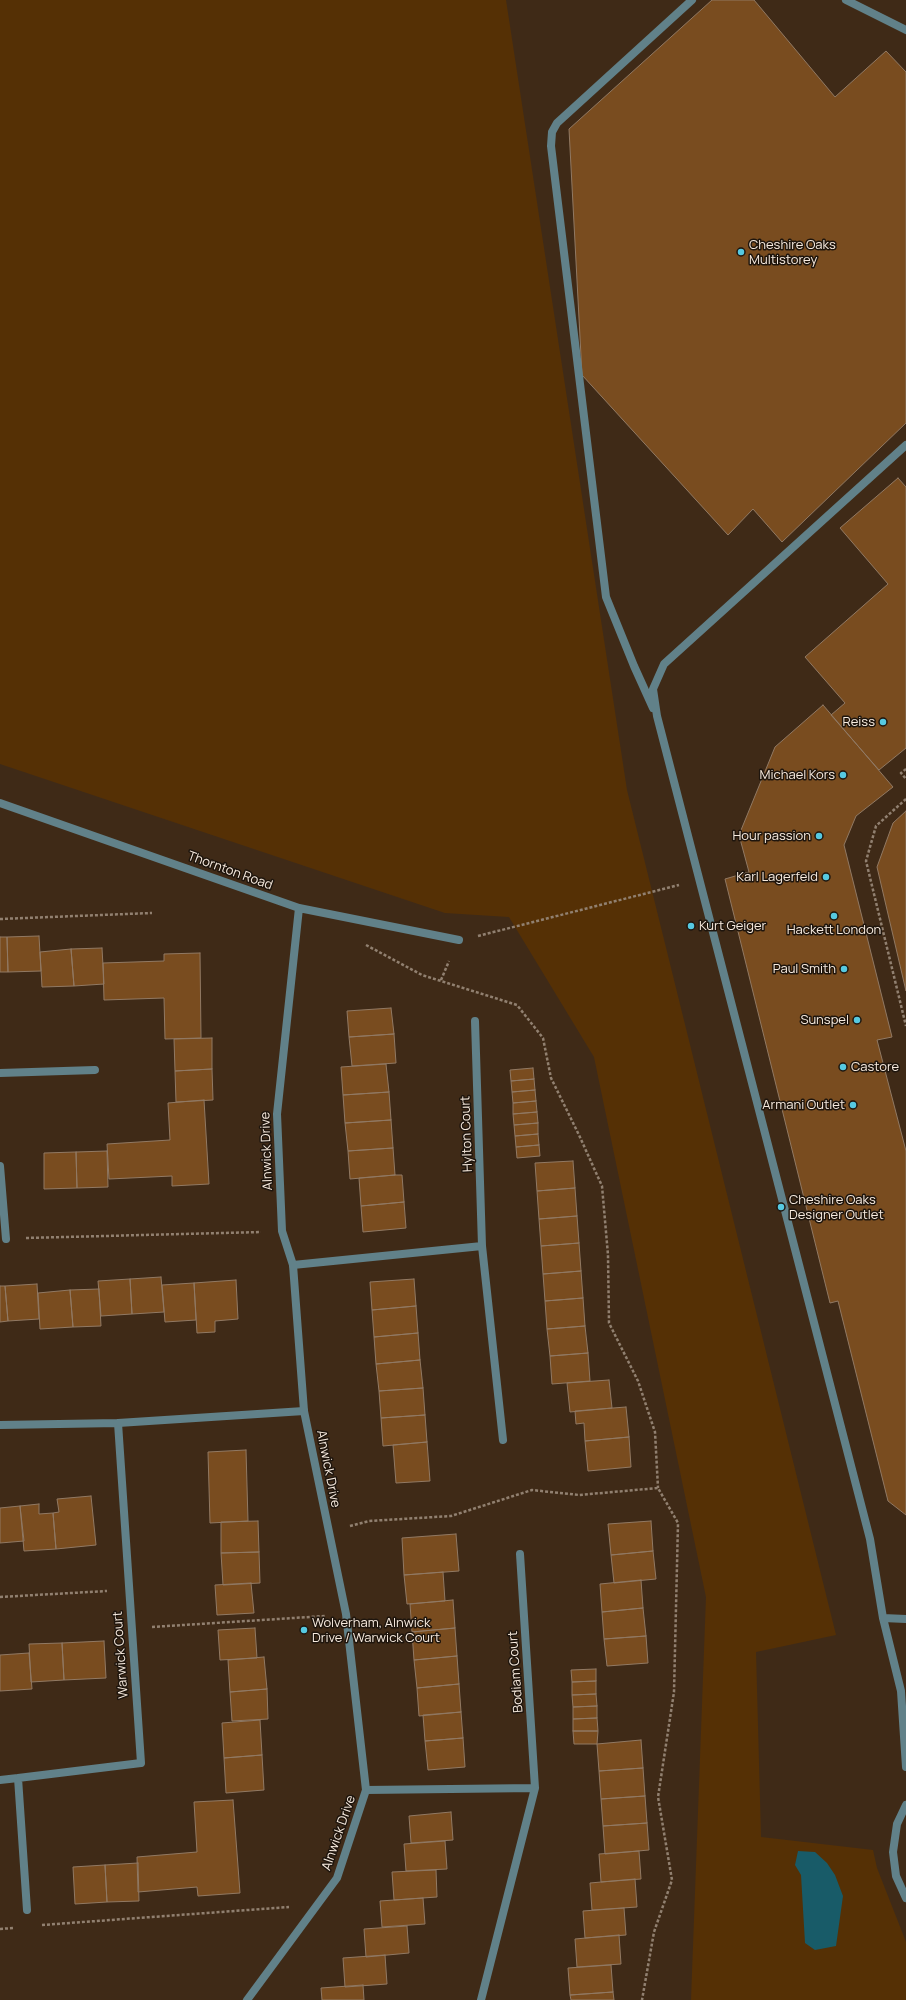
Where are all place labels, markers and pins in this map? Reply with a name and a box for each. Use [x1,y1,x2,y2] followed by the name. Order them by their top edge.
[749,237,836,268] place label: Cheshire Oaks Multistorey
[736,247,746,257] marker: Cheshire Oaks Multistorey
[843,714,875,730] place label: Reiss
[878,717,888,727] marker: Reiss
[760,767,835,783] place label: Michael Kors
[838,770,848,780] marker: Michael Kors
[732,828,811,844] place label: Hour passion
[814,831,824,841] marker: Hour passion
[736,869,818,885] place label: Karl Lagerfeld
[821,872,831,882] marker: Karl Lagerfeld
[829,911,839,921] marker: Hackett London
[699,918,766,934] place label: Kurt Geiger
[686,921,696,931] marker: Kurt Geiger
[787,922,881,938] place label: Hackett London
[773,961,836,977] place label: Paul Smith
[839,964,849,974] marker: Paul Smith
[800,1012,849,1028] place label: Sunspel
[852,1015,862,1025] marker: Sunspel
[851,1059,899,1075] place label: Castore
[838,1062,848,1072] marker: Castore
[762,1097,845,1113] place label: Armani Outlet
[848,1100,858,1110] marker: Armani Outlet
[789,1192,884,1223] place label: Cheshire Oaks Designer Outlet
[776,1202,786,1212] marker: Cheshire Oaks Designer Outlet
[312,1615,440,1646] place label: Wolverham, Alnwick Drive / Warwick Court
[299,1625,309,1635] marker: Wolverham, Alnwick Drive / Warwick Court

